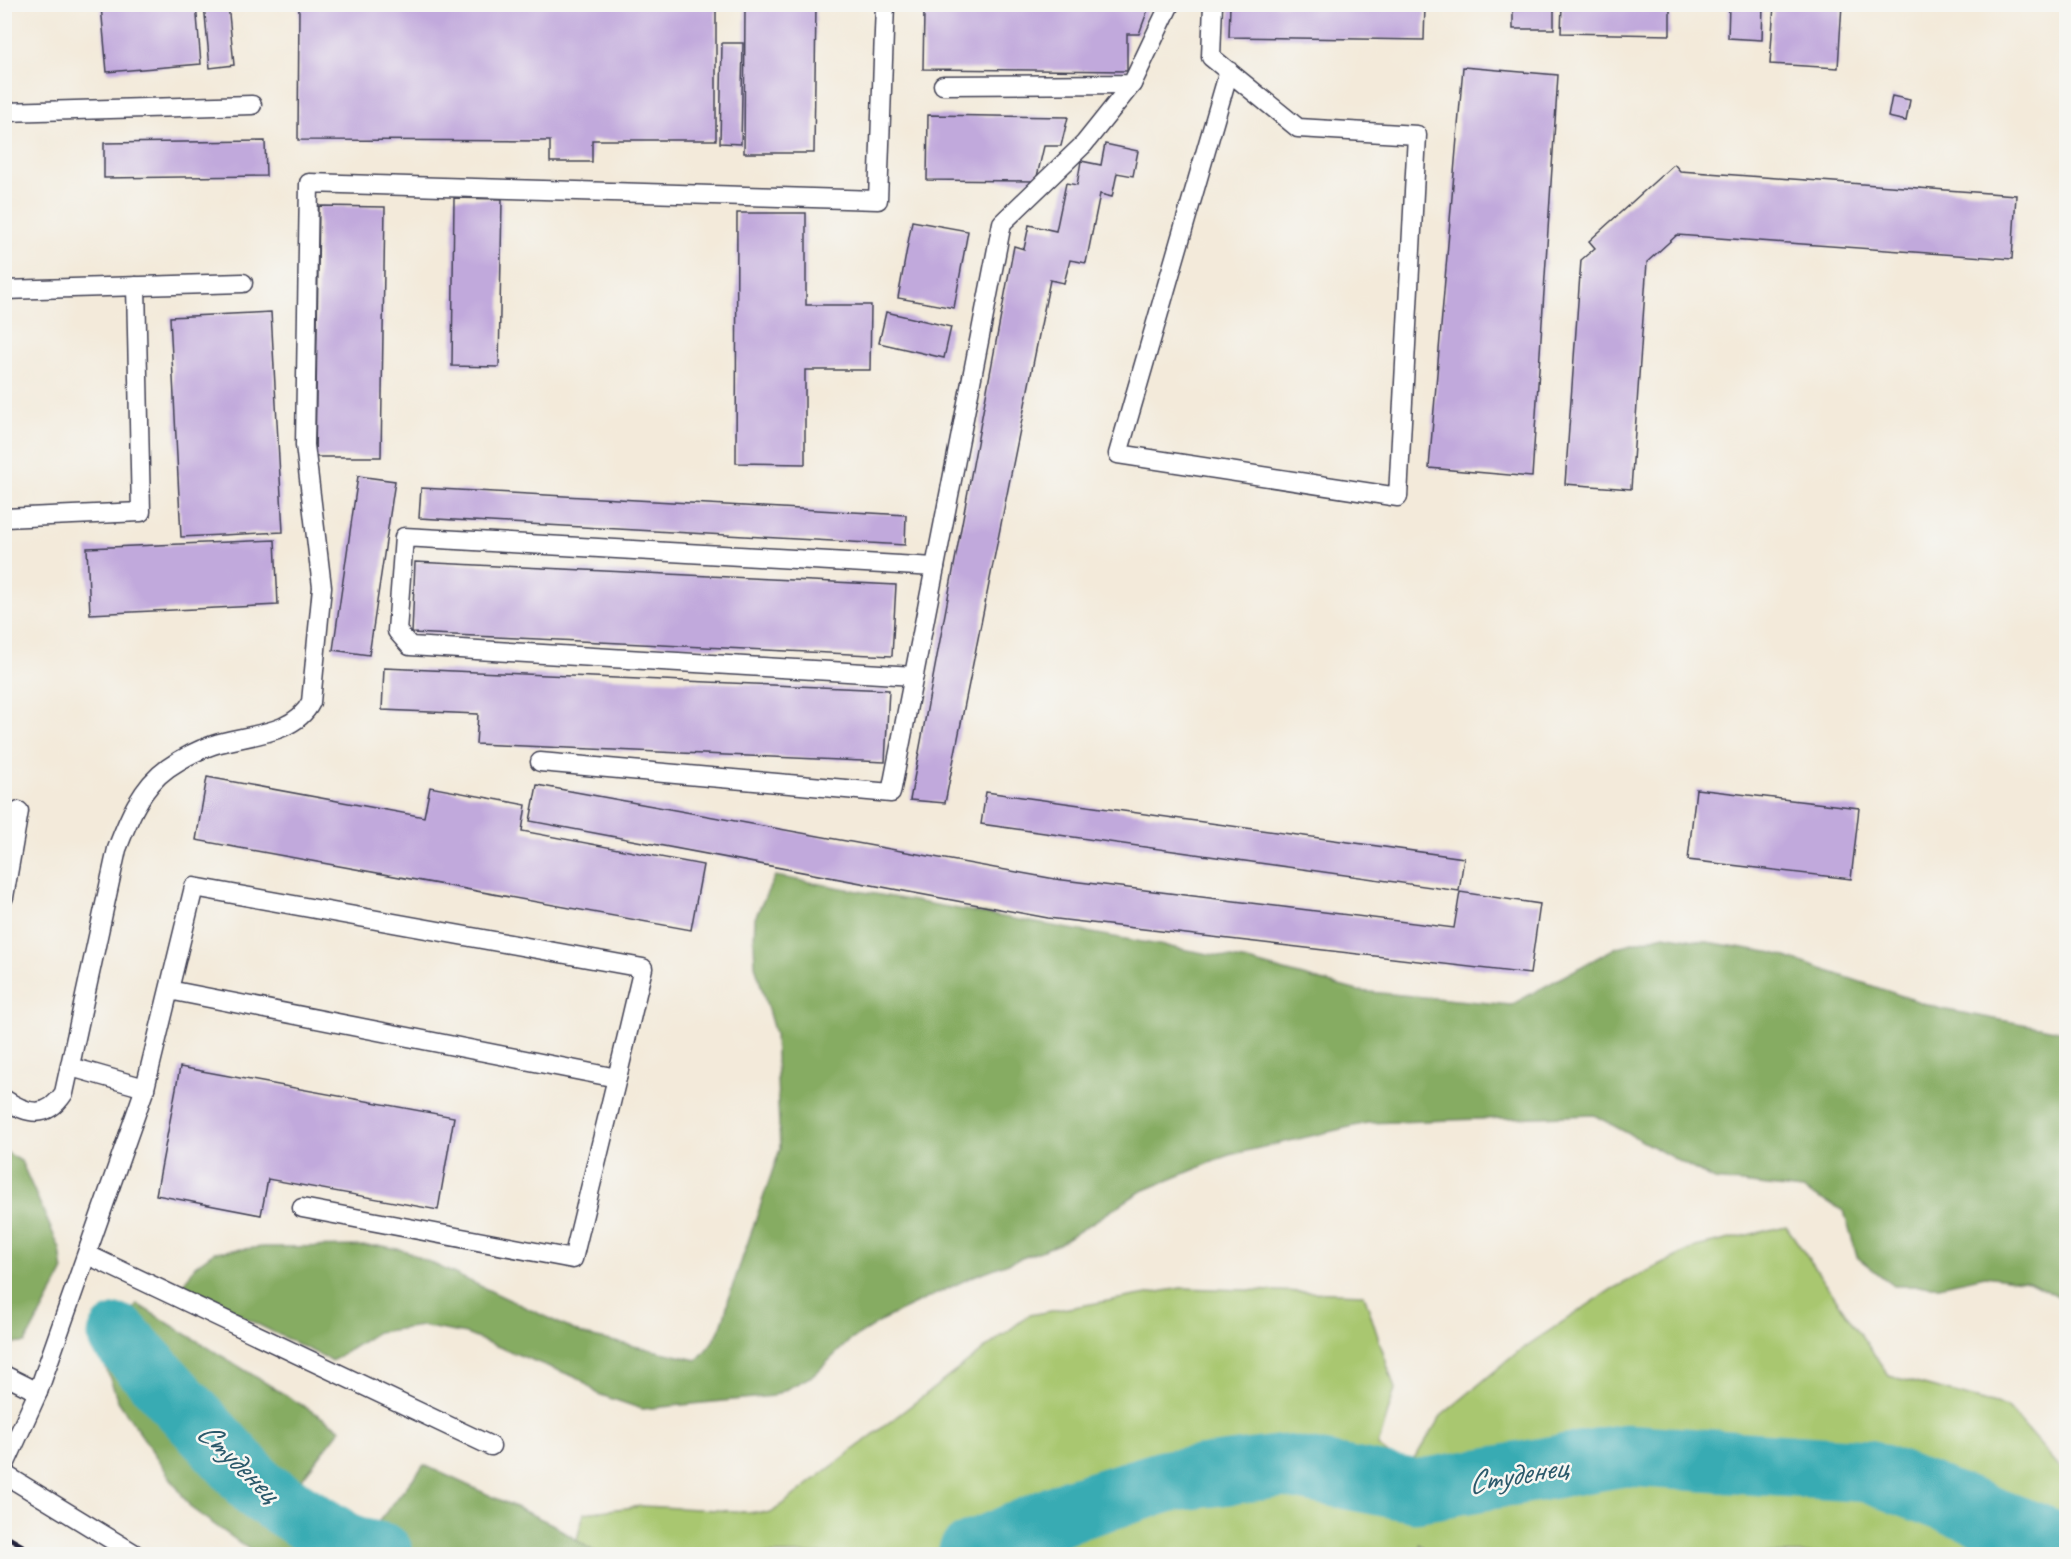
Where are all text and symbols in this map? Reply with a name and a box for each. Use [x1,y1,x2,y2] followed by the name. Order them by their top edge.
[188,1412,292,1513] water label: Студенец
[1464,1445,1574,1503] water label: Студенец

